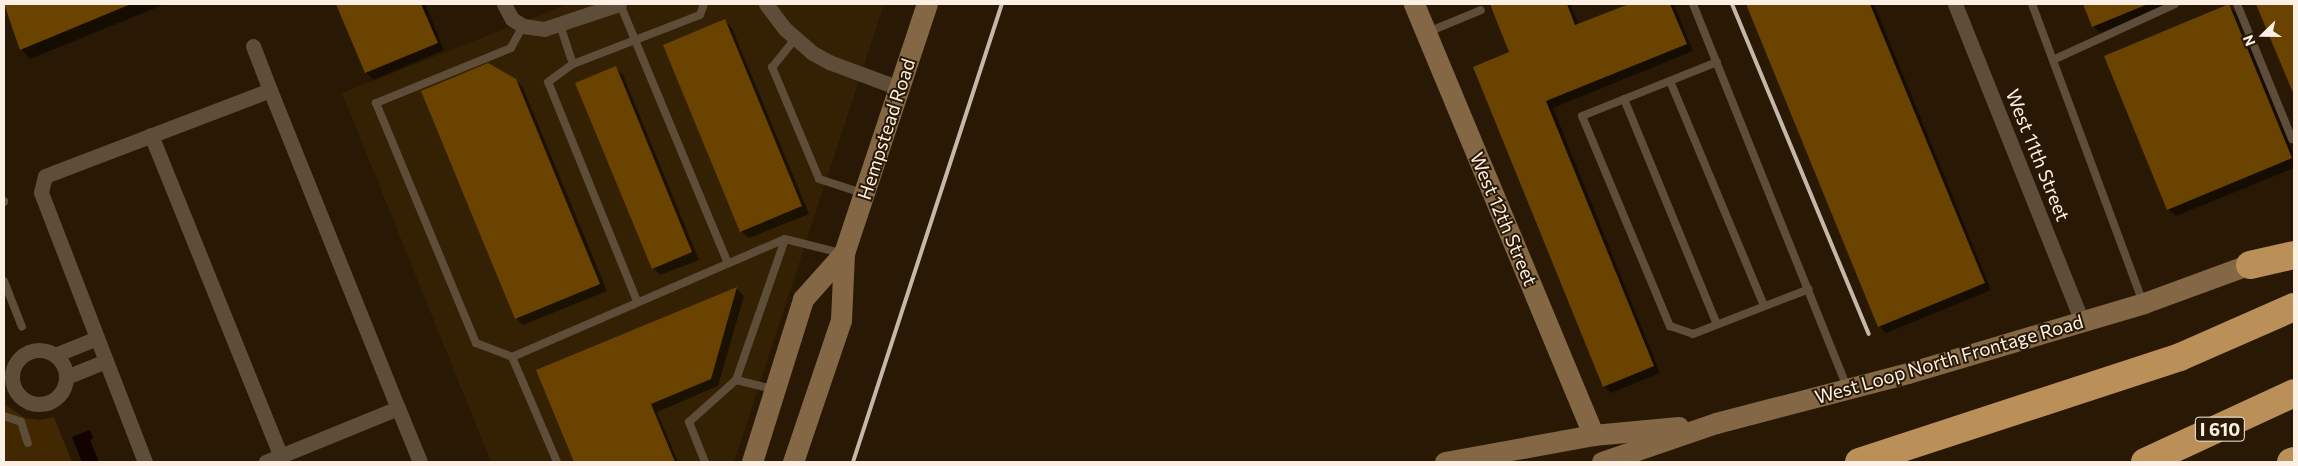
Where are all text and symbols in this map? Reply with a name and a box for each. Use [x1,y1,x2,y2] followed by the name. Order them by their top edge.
[2238,10,2288,60] north arrow
[2239,33,2258,49] text: N
[852,56,920,202] street label: Hempstead Road
[2001,86,2075,224] street label: West 11th Street
[1466,149,1542,289] street label: West 12th Street
[1812,310,2086,408] street label: West Loop North Frontage Road
[2194,414,2246,444] road number: I 610

